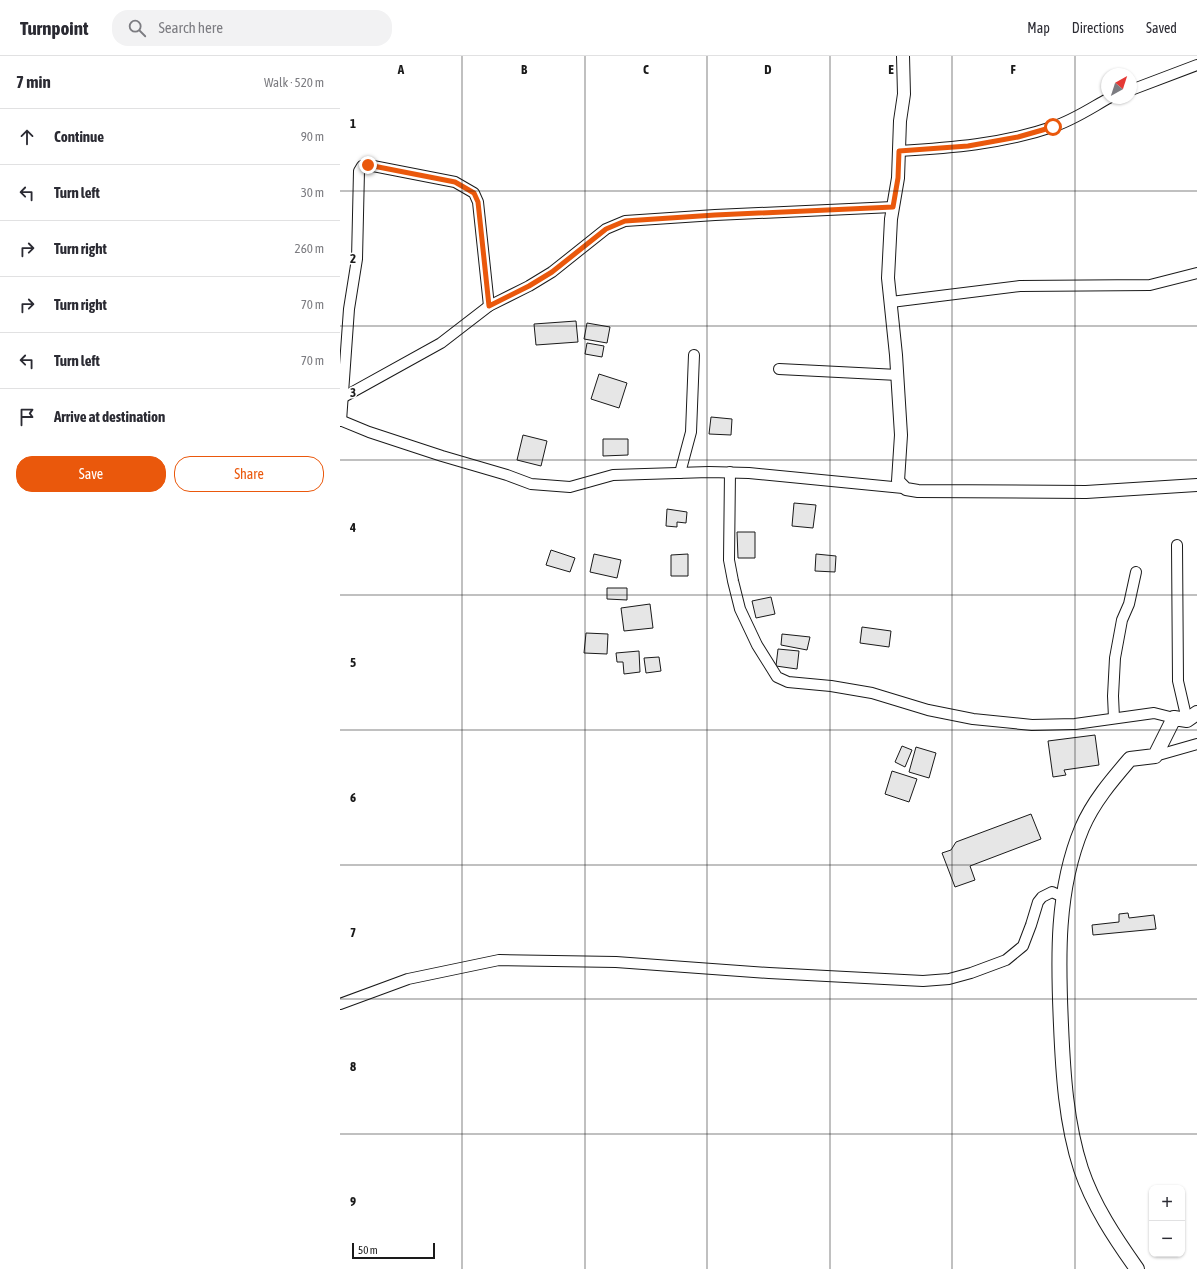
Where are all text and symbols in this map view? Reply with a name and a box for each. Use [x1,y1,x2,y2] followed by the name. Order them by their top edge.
[112,10,392,46] search box
[20,17,88,39] text: Turnpoint
[126,17,148,39] icon: search
[158,19,223,36] text: Search here
[1027,20,1050,36] text: Map
[1072,20,1124,36] text: Directions
[1146,20,1177,36] text: Saved
[397,62,405,77] text: A
[521,62,528,77] text: B
[643,62,649,77] text: C
[764,62,772,77] text: D
[888,62,894,77] text: E
[1010,62,1016,77] text: F
[1101,68,1137,104] north arrow
[16,72,51,92] text: 7 min
[264,75,324,90] text: Walk · 520 m
[350,116,356,131] text: 1
[1044,118,1062,136] route start
[16,126,38,148] icon: ahead
[54,128,104,145] text: Continue
[301,129,324,144] text: 90 m
[359,156,377,174] route end
[16,182,38,204] icon: left
[54,184,100,201] text: Turn left
[301,185,324,200] text: 30 m
[16,238,38,260] icon: right
[54,240,107,257] text: Turn right
[295,241,324,256] text: 260 m
[350,251,356,266] text: 2
[16,294,38,316] icon: right
[54,296,107,313] text: Turn right
[301,297,324,312] text: 70 m
[16,350,38,372] icon: left
[54,352,100,369] text: Turn left
[301,353,324,368] text: 70 m
[350,385,356,400] text: 3
[16,406,38,428] icon: arrive
[54,408,165,425] text: Arrive at destination
[16,456,166,492] button: Save
[174,456,324,492] button: Share
[349,520,356,535] text: 4
[350,655,356,670] text: 5
[350,790,356,805] text: 6
[350,925,356,940] text: 7
[350,1059,356,1074] text: 8
[1149,1185,1185,1257] map controls
[1149,1185,1185,1221] button: +
[350,1194,356,1209] text: 9
[1149,1221,1185,1257] button: −
[352,1241,435,1260] scale bar
[358,1244,378,1256] text: 50 m

